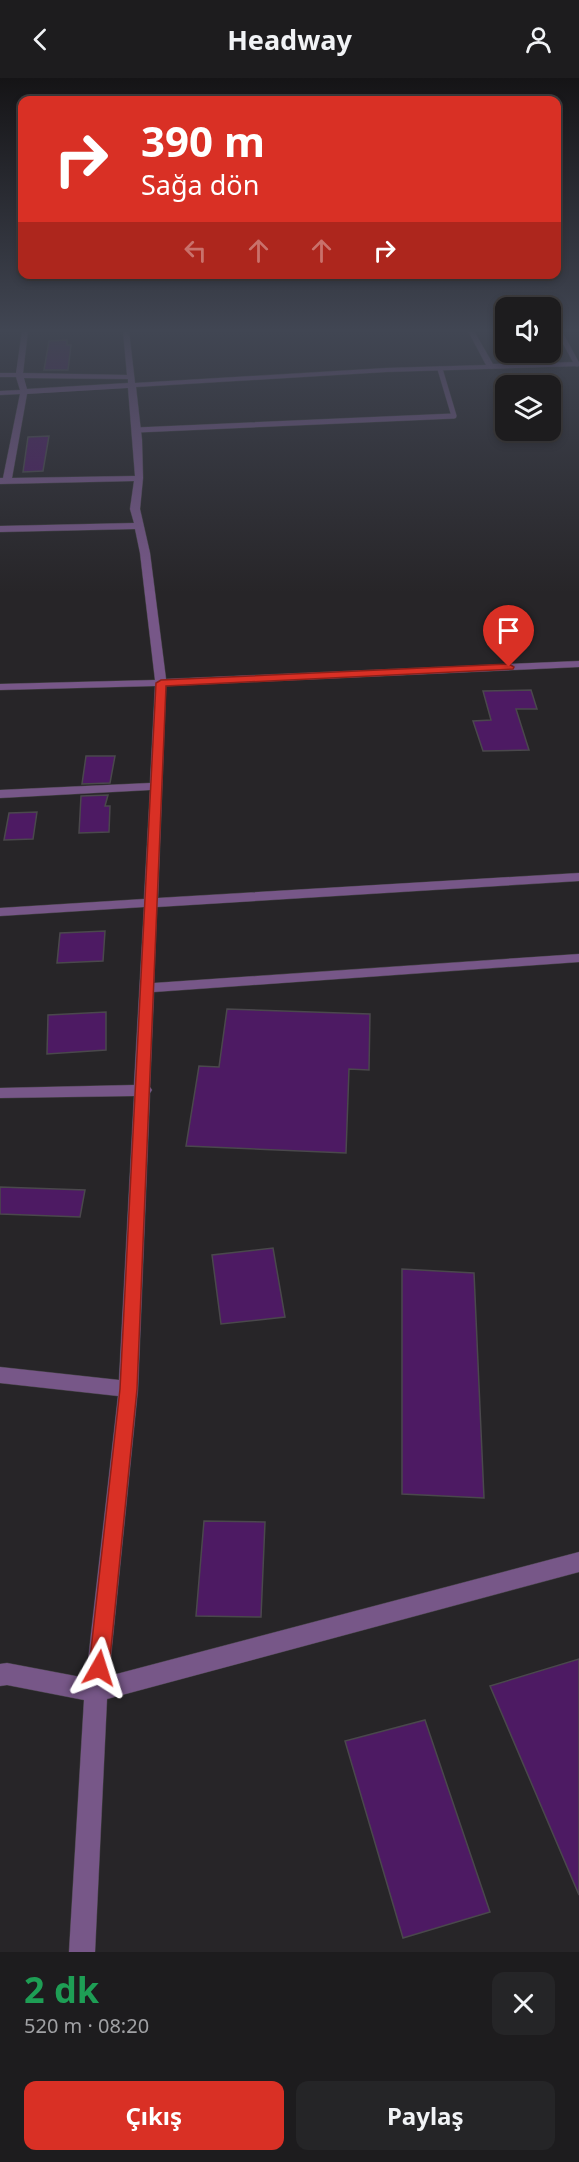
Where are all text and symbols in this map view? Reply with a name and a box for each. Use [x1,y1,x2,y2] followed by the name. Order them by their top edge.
[227,21,352,58] text: Headway
[24,23,57,56] icon: back
[522,23,555,56] icon: person
[141,112,265,169] text: 390 m
[42,120,120,198] icon: right
[141,166,259,203] text: Sağa dön
[179,234,212,267] icon: left
[242,234,275,267] icon: ahead
[305,234,338,267] icon: ahead
[368,234,401,267] icon: right
[495,297,561,441] map controls
[495,297,561,363] button: sound
[495,375,561,441] button: layers
[483,605,534,667] pin
[492,614,525,647] icon: arrive
[67,1636,131,1700] position arrow
[24,1965,99,2014] text: 2 dk
[492,1972,555,2035] button: close
[24,2012,149,2039] text: 520 m · 08:20
[24,2081,284,2150] button: Çıkış
[296,2081,555,2150] button: Paylaş

